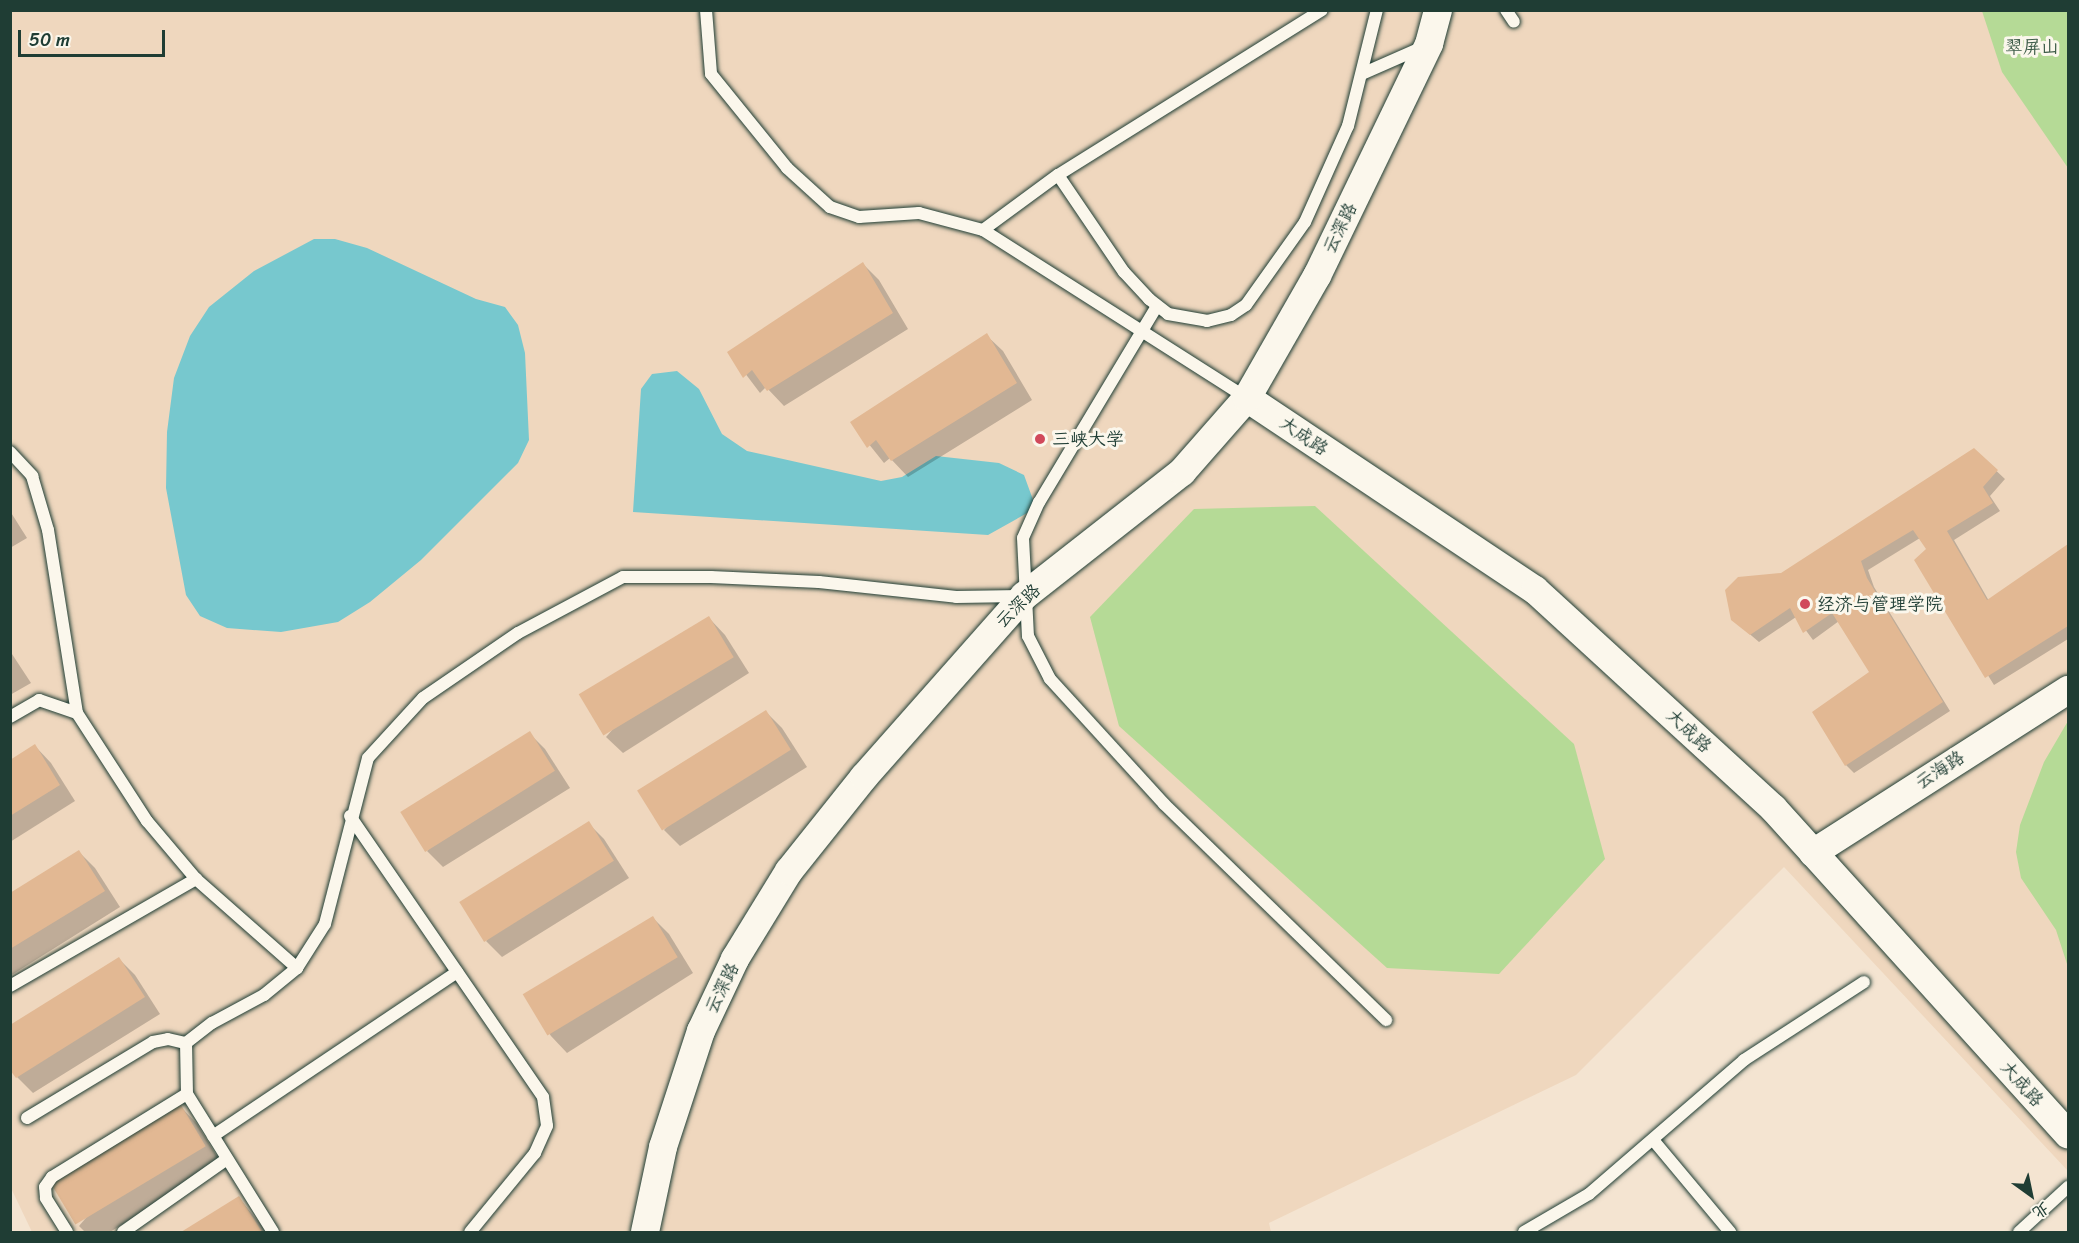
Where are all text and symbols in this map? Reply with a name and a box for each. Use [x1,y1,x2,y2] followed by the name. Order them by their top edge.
[21,18,168,56] scale bar
[29,24,70,56] text: 50 m
[2005,36,2059,58] park label: 翠屏山
[1318,199,1362,257] street label: 云深路
[1276,412,1332,460] street label: 大成路
[1052,428,1124,450] place label: 三峡大学
[1033,432,1047,446] marker: 三峡大学
[991,579,1045,633] street label: 云深路
[1817,593,1943,615] place label: 经济与管理学院
[1798,597,1812,611] marker: 经济与管理学院
[1662,705,1716,757] street label: 大成路
[1911,746,1969,794] street label: 云海路
[700,959,744,1017] street label: 云深路
[1996,1057,2048,1111] street label: 大成路
[2001,1165,2061,1225] north arrow
[2026,1194,2056,1227] text: 北

